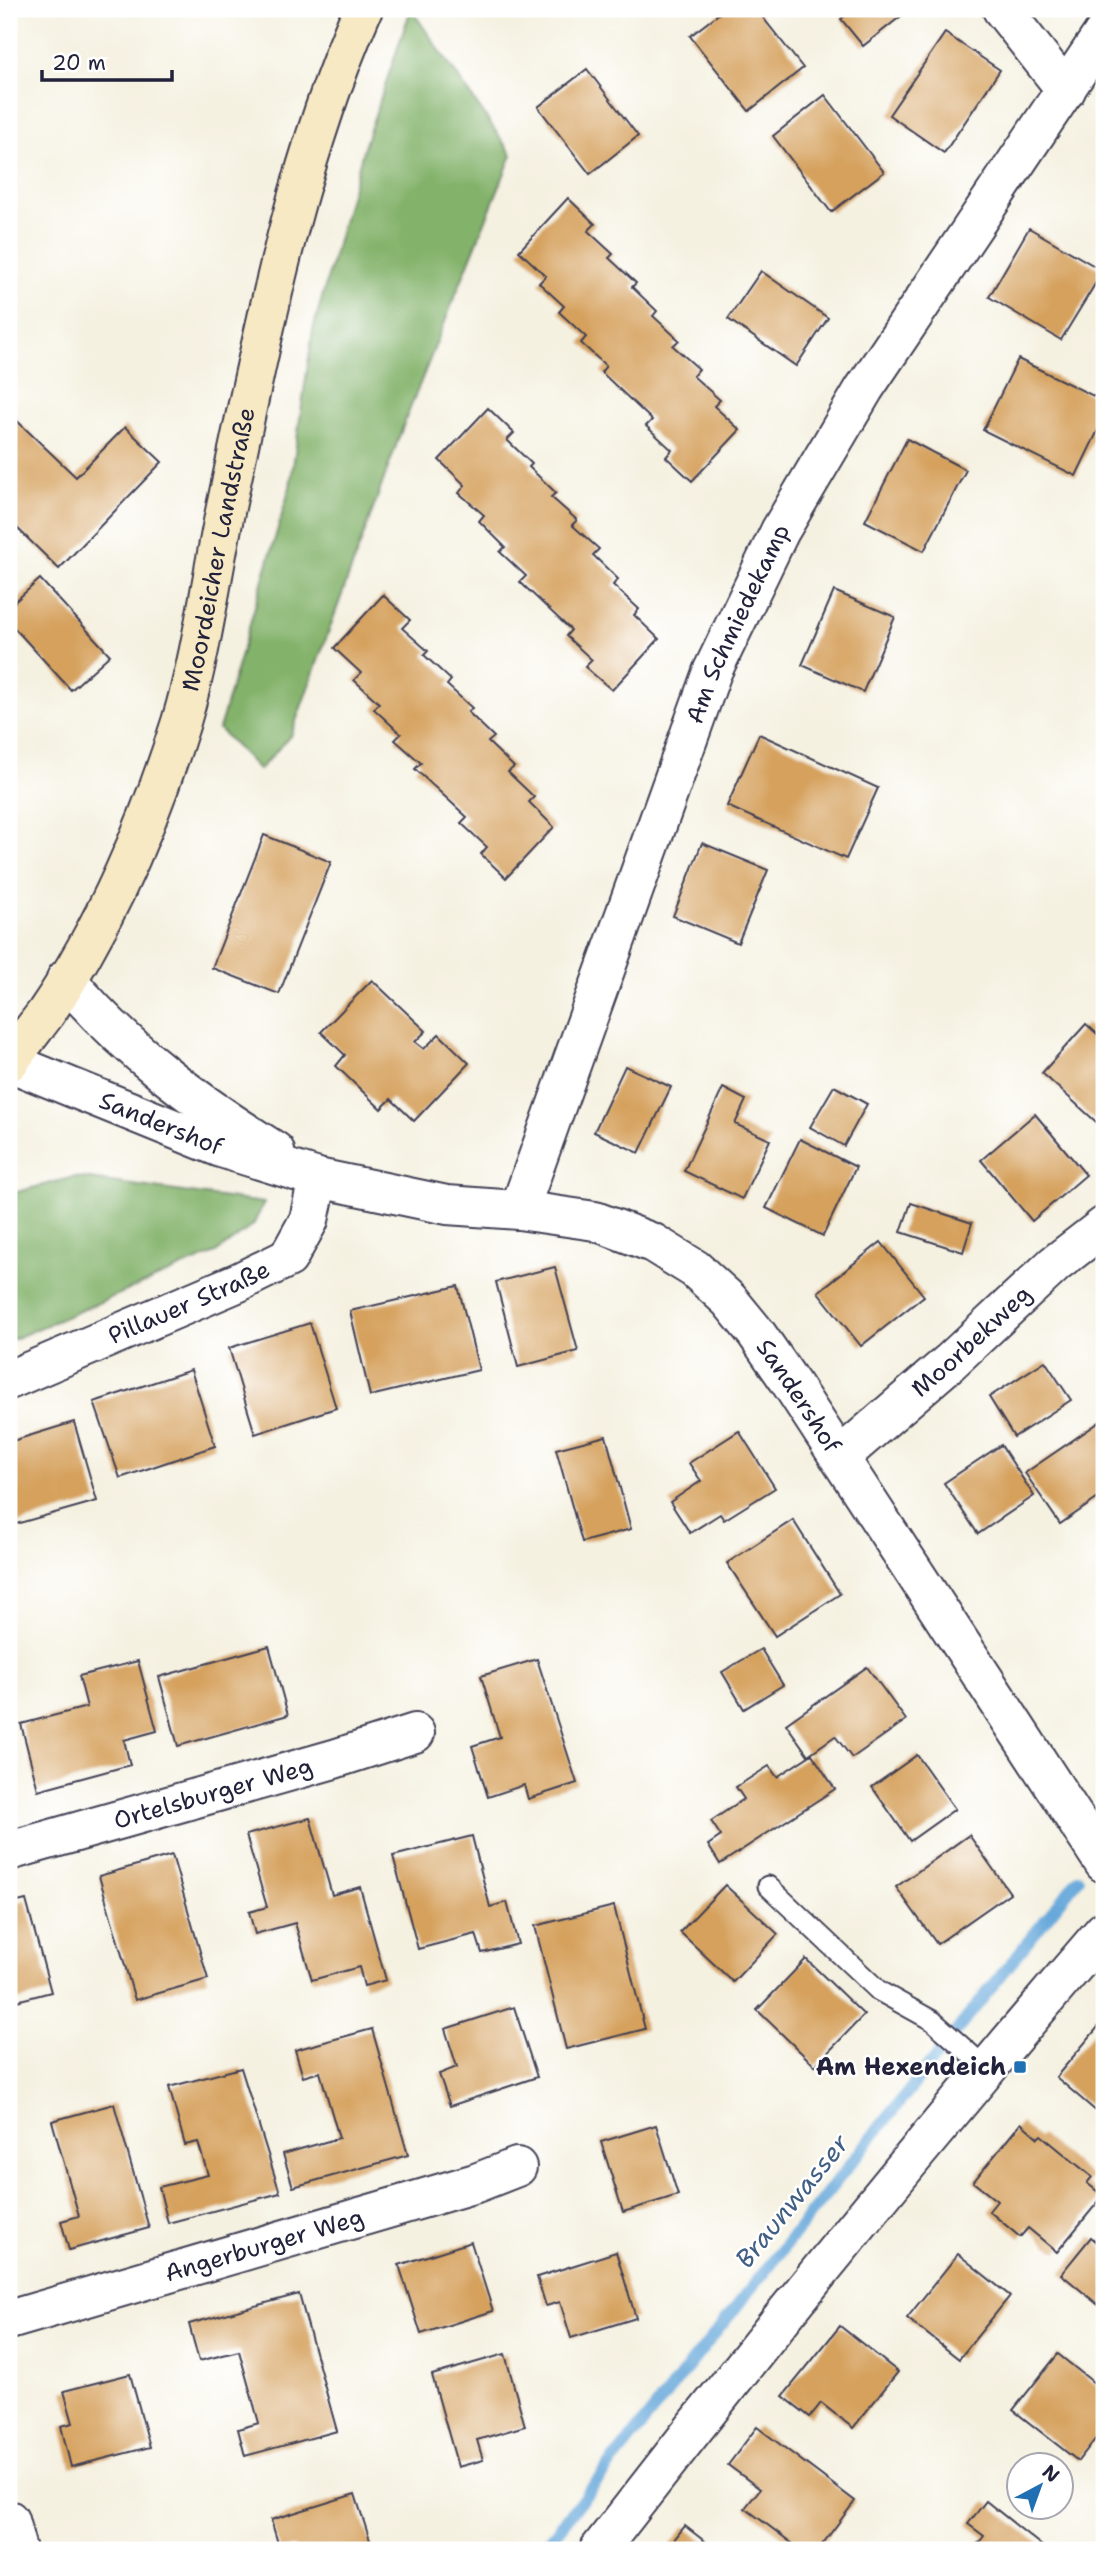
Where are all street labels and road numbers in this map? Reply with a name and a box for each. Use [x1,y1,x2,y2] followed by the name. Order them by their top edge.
[174,405,263,695] street label: Moordeicher Landstraße
[679,519,797,728] street label: Am Schmiedekamp
[95,1084,229,1163] street label: Sandershof
[103,1253,275,1352] street label: Pillauer Straße
[904,1278,1038,1404] street label: Moorbekweg
[749,1333,849,1460] street label: Sandershof
[110,1750,316,1837] street label: Ortelsburger Weg
[161,2201,367,2289] street label: Angerburger Weg

